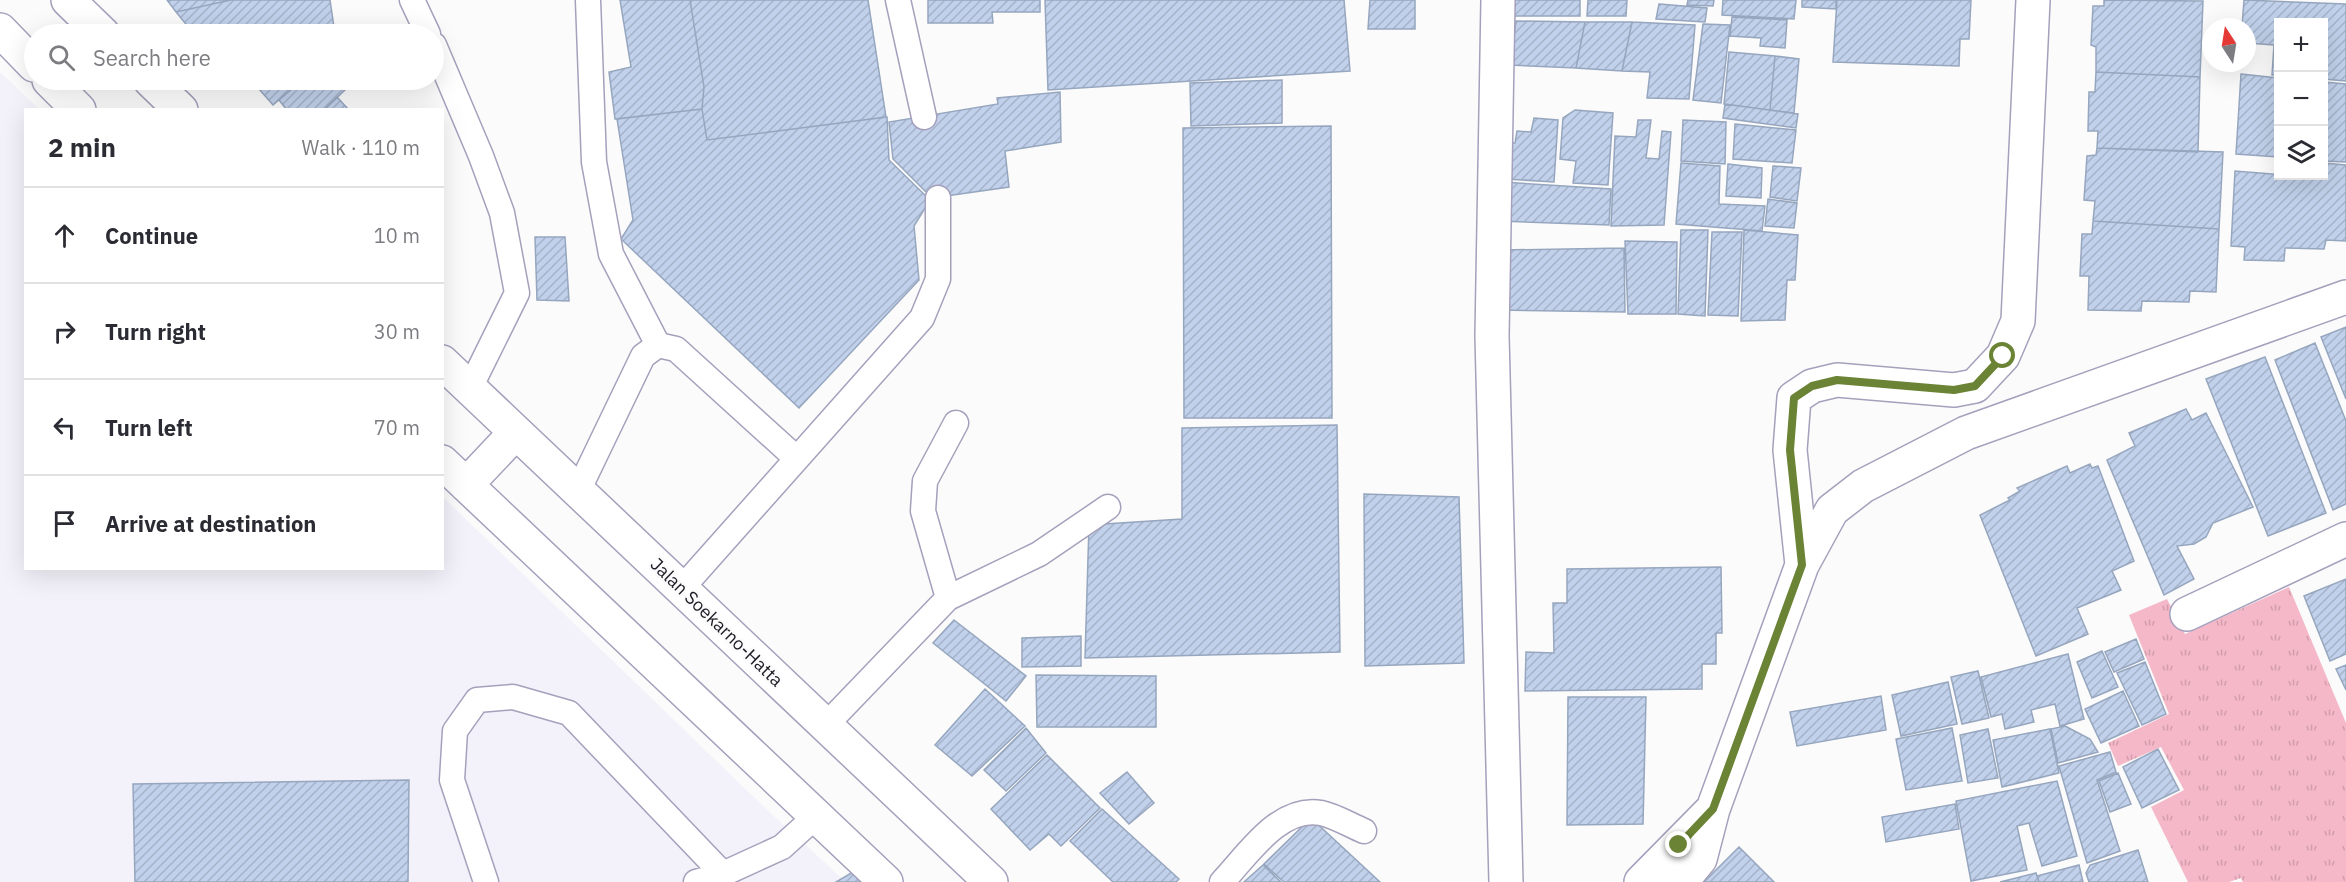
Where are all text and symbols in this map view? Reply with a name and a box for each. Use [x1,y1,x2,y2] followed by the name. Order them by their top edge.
[2202,18,2256,72] north arrow
[2274,18,2328,180] map controls
[2274,18,2328,72] button: +
[24,24,444,90] search box
[45,41,78,74] icon: search
[93,43,211,72] text: Search here
[2274,72,2328,126] button: −
[2274,126,2328,180] button: layers
[48,130,116,164] text: 2 min
[302,134,420,161] text: Walk · 110 m
[48,219,81,252] icon: ahead
[105,221,198,250] text: Continue
[374,222,420,249] text: 10 m
[48,315,81,348] icon: right
[105,317,206,346] text: Turn right
[374,318,420,345] text: 30 m
[1989,342,2015,368] route start
[48,411,81,444] icon: left
[105,413,193,442] text: Turn left
[374,414,420,441] text: 70 m
[48,507,81,540] icon: arrive
[105,509,316,538] text: Arrive at destination
[646,553,789,692] street label: Jalan Soekarno-Hatta
[1665,831,1691,857] route end

